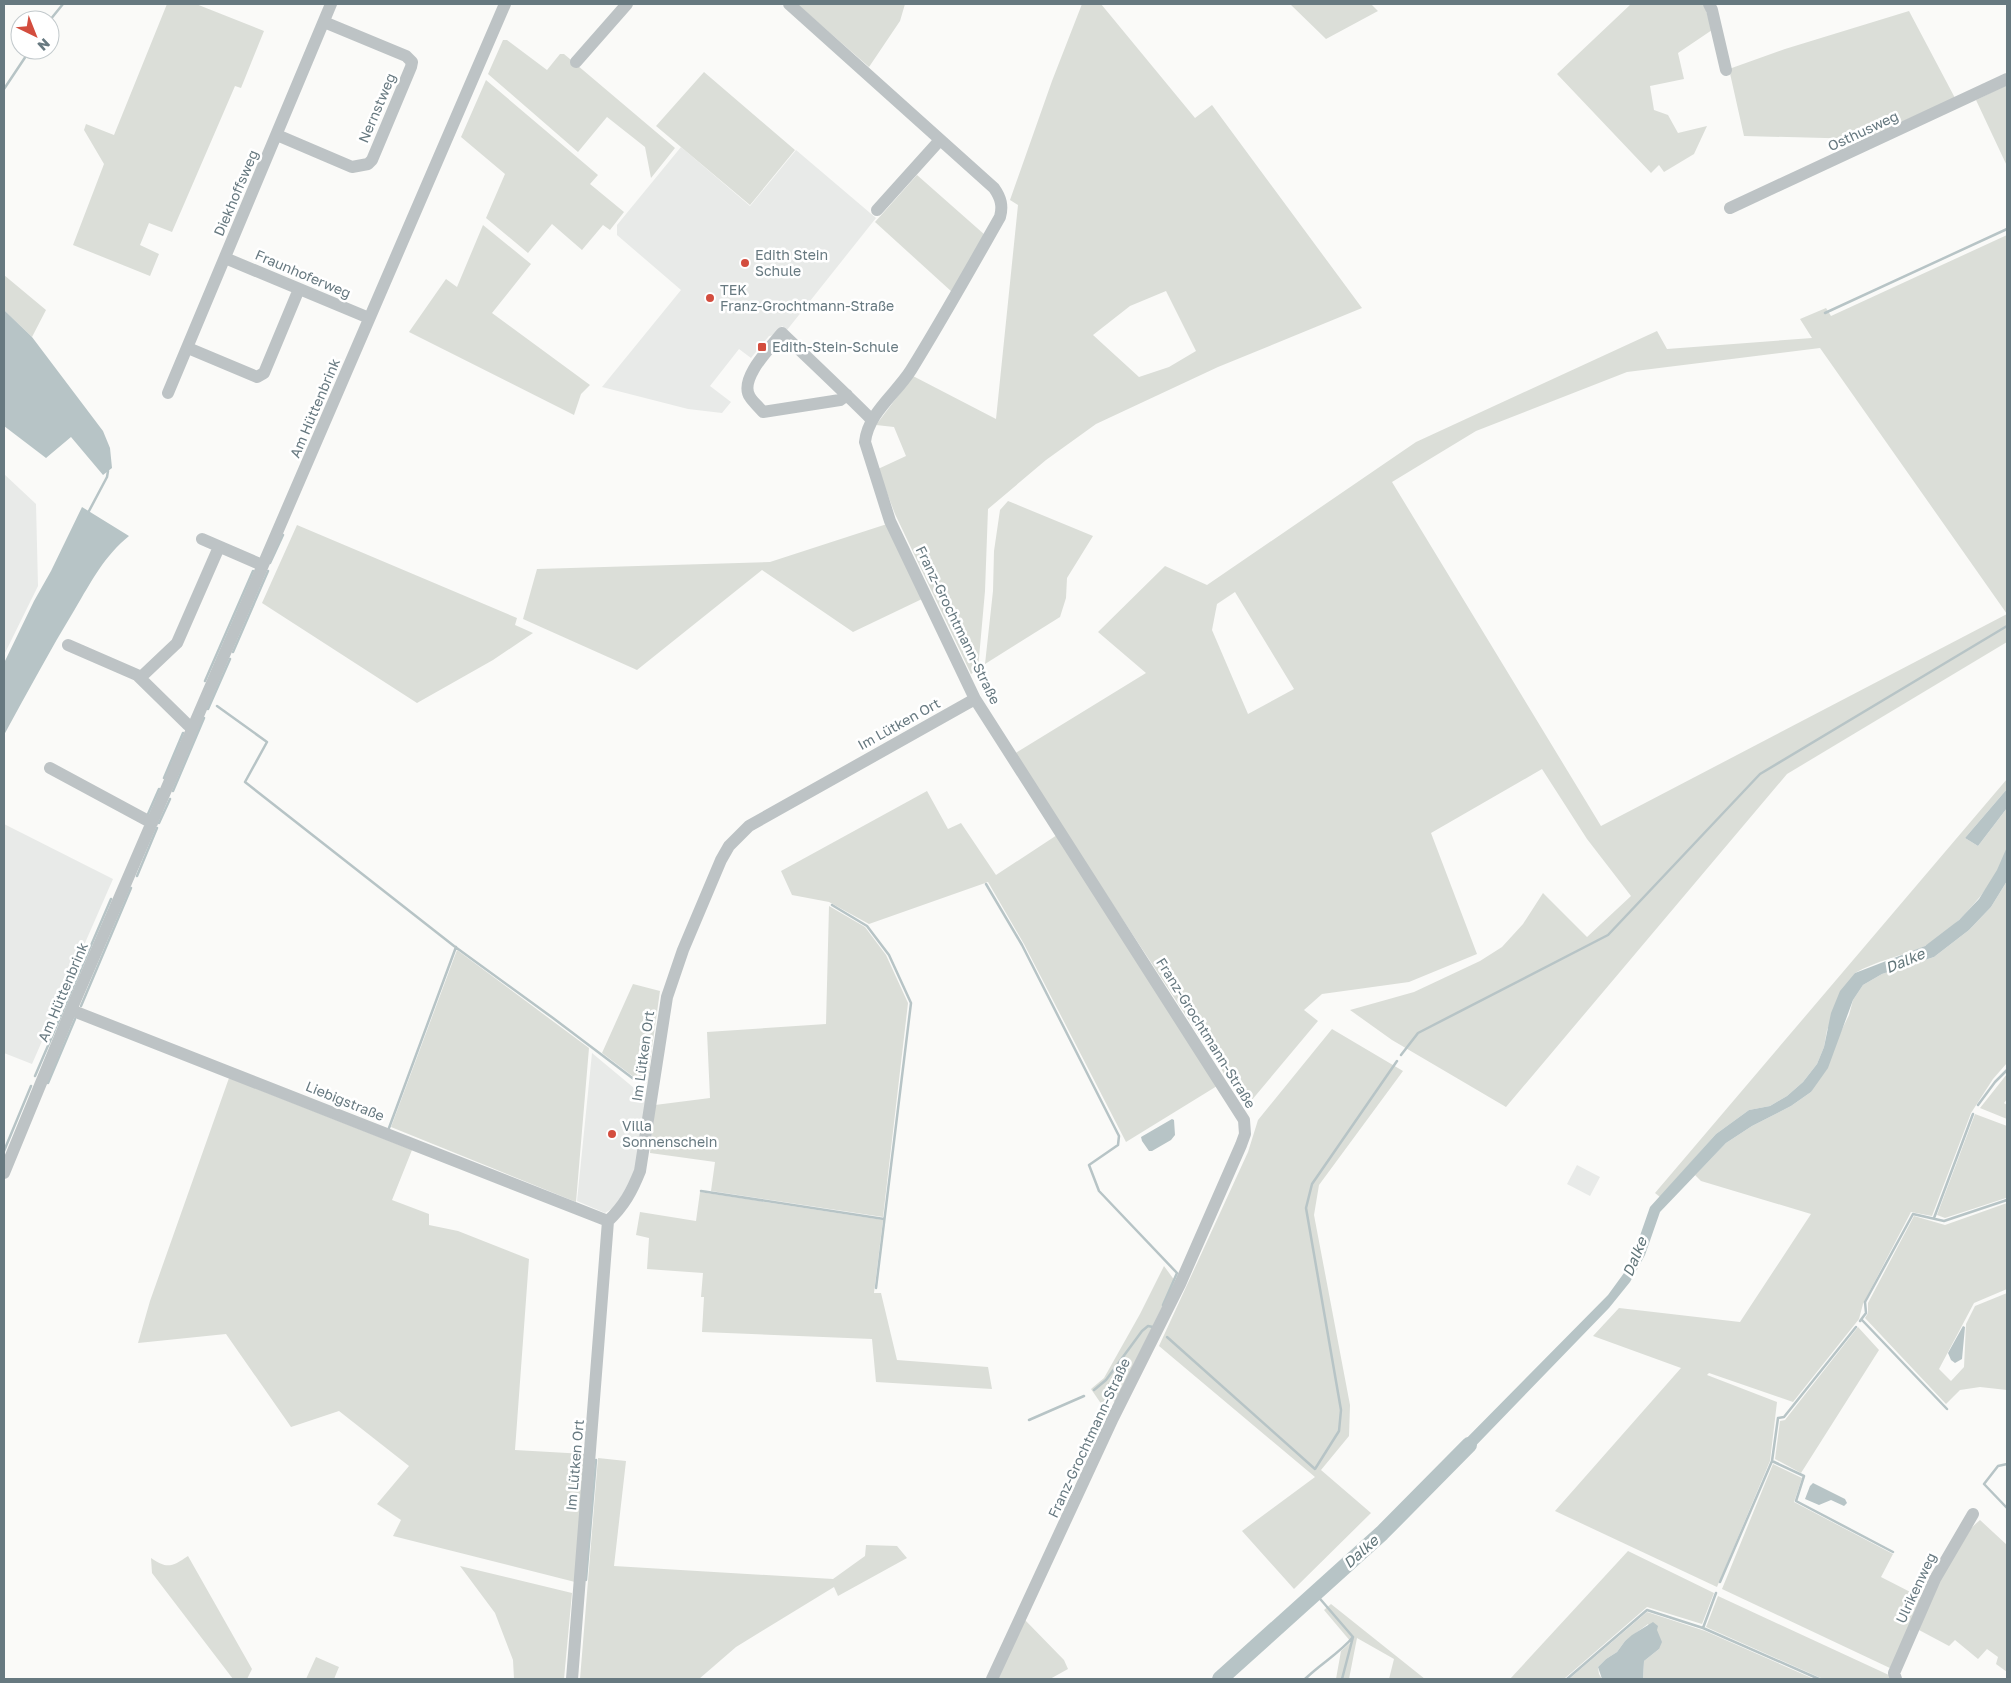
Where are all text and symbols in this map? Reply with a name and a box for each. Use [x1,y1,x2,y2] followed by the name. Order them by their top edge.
[10,10,60,60] north arrow
[35,35,54,55] text: N
[354,70,399,145] street label: Nernstweg
[1825,107,1901,154] street label: Osthusweg
[210,147,261,239] street label: Diekhoffsweg
[253,246,354,301] street label: Fraunhoferweg
[755,246,828,279] place label: Edith Stein Schule
[739,257,751,269] marker: Edith Stein Schule
[720,281,894,314] place label: TEK Franz-Grochtmann-Straße
[704,292,716,304] marker: TEK Franz-Grochtmann-Straße
[772,338,899,355] place label: Edith-Stein-Schule
[756,341,768,353] marker: Edith-Stein-Schule
[286,355,343,460] street label: Am Hüttenbrink
[913,543,1004,707] street label: Franz-Grochtmann-Straße
[855,694,943,753] street label: Im Lütken Ort
[34,939,91,1044] street label: Am Hüttenbrink
[1882,943,1928,976] water label: Dalke
[1153,954,1260,1111] street label: Franz-Grochtmann-Straße
[628,1009,657,1102] street label: Im Lütken Ort
[303,1077,387,1124] street label: Liebigstraße
[622,1117,717,1150] place label: Villa Sonnenschein
[606,1128,618,1140] marker: Villa Sonnenschein
[1618,1233,1651,1279] water label: Dalke
[1044,1355,1133,1520] street label: Franz-Grochtmann-Straße
[562,1419,587,1511] street label: Im Lütken Ort
[1339,1530,1382,1572] water label: Dalke
[1892,1550,1939,1626] street label: Ulrikenweg

